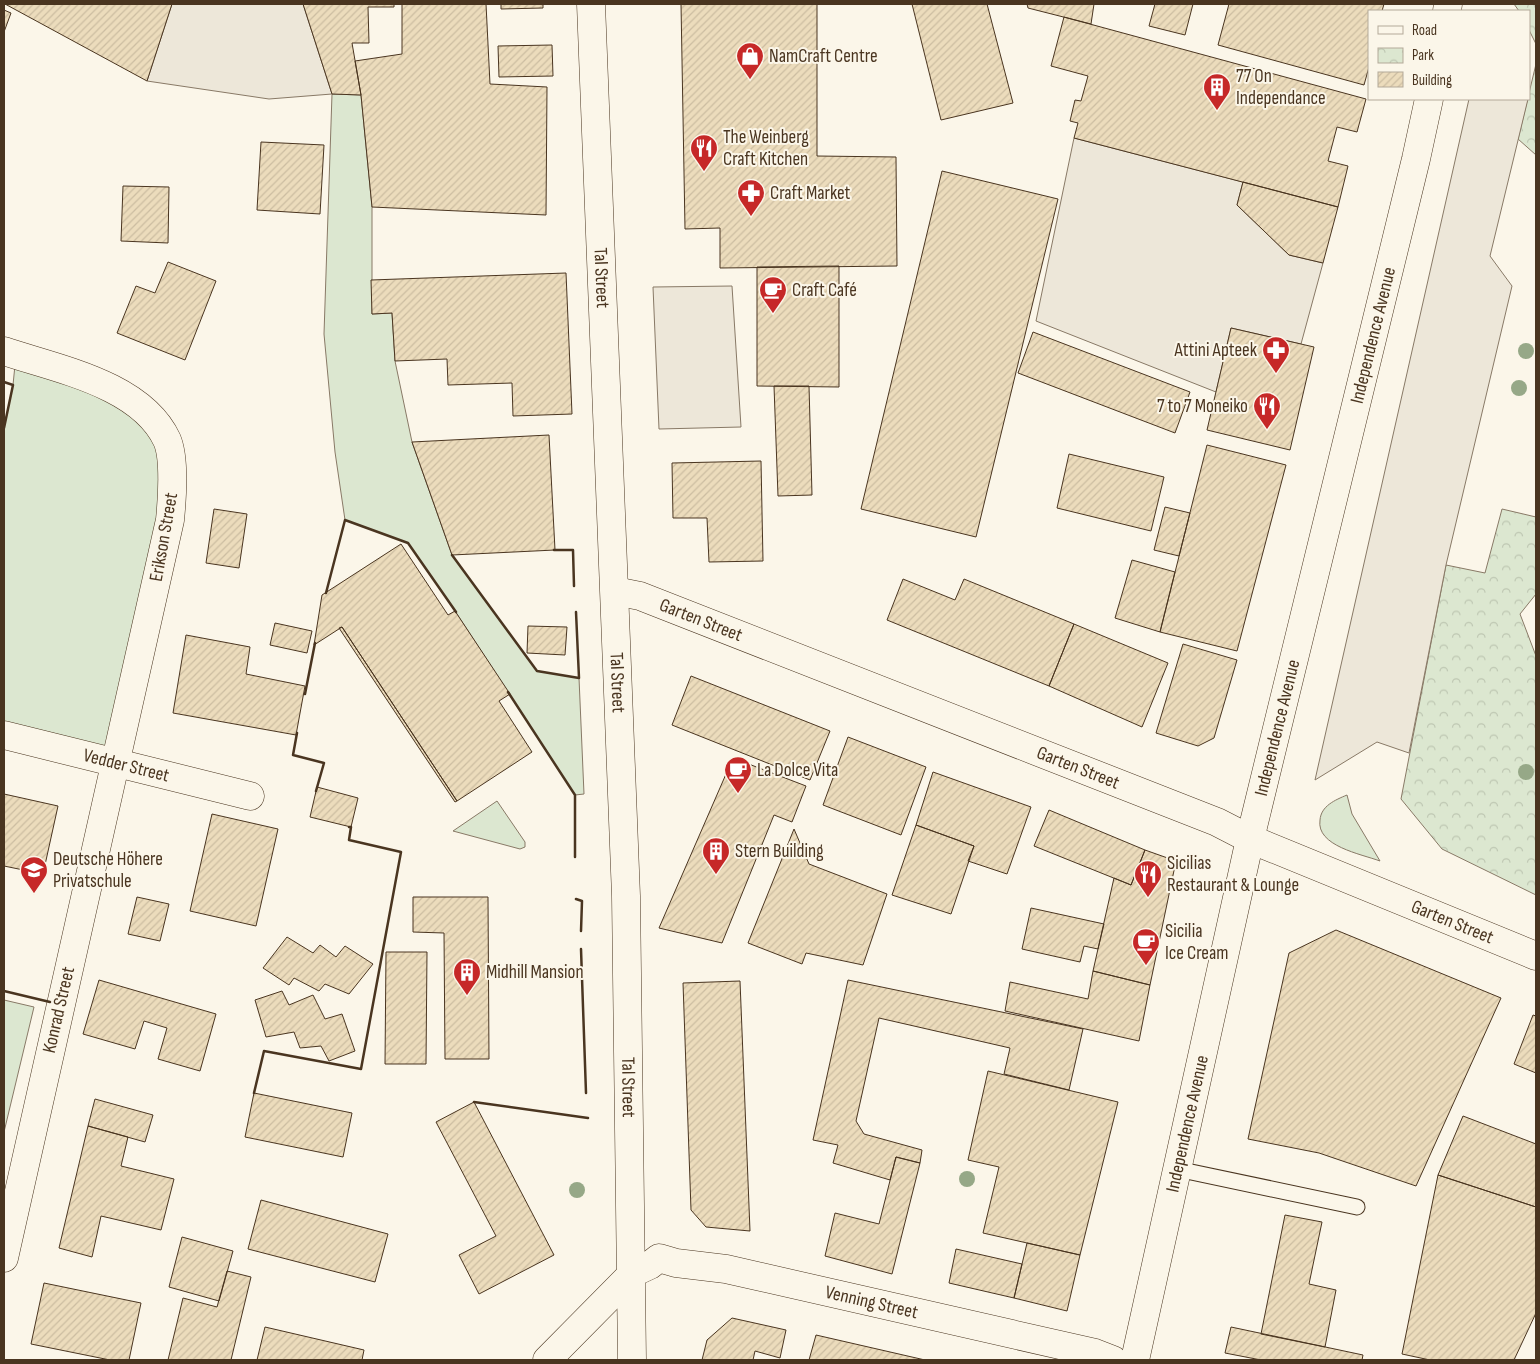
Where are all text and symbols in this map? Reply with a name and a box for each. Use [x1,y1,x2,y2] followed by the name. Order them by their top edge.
[1368,10,1530,100] legend
[1412,21,1437,40] text: Road
[735,41,765,80] shop icon: NamCraft Centre
[769,45,878,68] place label: NamCraft Centre
[1412,46,1434,65] text: Park
[1236,65,1326,110] place label: 77 On Independance
[1412,71,1452,90] text: Building
[1202,72,1232,111] building icon: 77 On Independance
[723,126,809,171] place label: The Weinberg Craft Kitchen
[689,133,719,172] restaurant icon: The Weinberg Craft Kitchen
[736,178,766,217] pharmacy icon: Craft Market
[770,182,850,205] place label: Craft Market
[589,247,614,309] street label: Tal Street
[1345,265,1401,406] street label: Independence Avenue
[758,275,788,314] cafe icon: Craft Café
[792,279,857,302] place label: Craft Café
[1261,335,1291,374] pharmacy icon: Attini Apteek
[1174,339,1258,362] place label: Attini Apteek
[1252,391,1282,430] restaurant icon: 7 to 7 Moneiko
[1157,395,1248,418] place label: 7 to 7 Moneiko
[145,491,183,583] street label: Erikson Street
[656,593,746,647] street label: Garten Street
[605,652,630,713] street label: Tal Street
[1249,657,1305,798] street label: Independence Avenue
[1033,741,1123,794] street label: Garten Street
[81,744,172,787] street label: Vedder Street
[723,755,753,794] cafe icon: La Dolce Vita
[757,759,838,782] place label: La Dolce Vita
[701,836,731,875] building icon: Stern Building
[735,840,824,863] place label: Stern Building
[53,848,163,893] place label: Deutsche Höhere Privatschule
[1167,852,1299,897] place label: Sicilias Restaurant & Lounge
[19,855,49,894] school or university icon: Deutsche Höhere Privatschule
[1133,859,1163,898] restaurant icon: Sicilias Restaurant & Lounge
[1408,895,1497,949] street label: Garten Street
[1165,920,1228,965] place label: Sicilia Ice Cream
[1131,927,1161,966] cafe icon: Sicilia Ice Cream
[452,957,482,996] building icon: Midhill Mansion
[486,961,584,984] place label: Midhill Mansion
[38,964,80,1055] street label: Konrad Street
[1161,1053,1213,1194] street label: Independence Avenue
[617,1057,640,1118] street label: Tal Street
[823,1280,920,1324] street label: Venning Street

